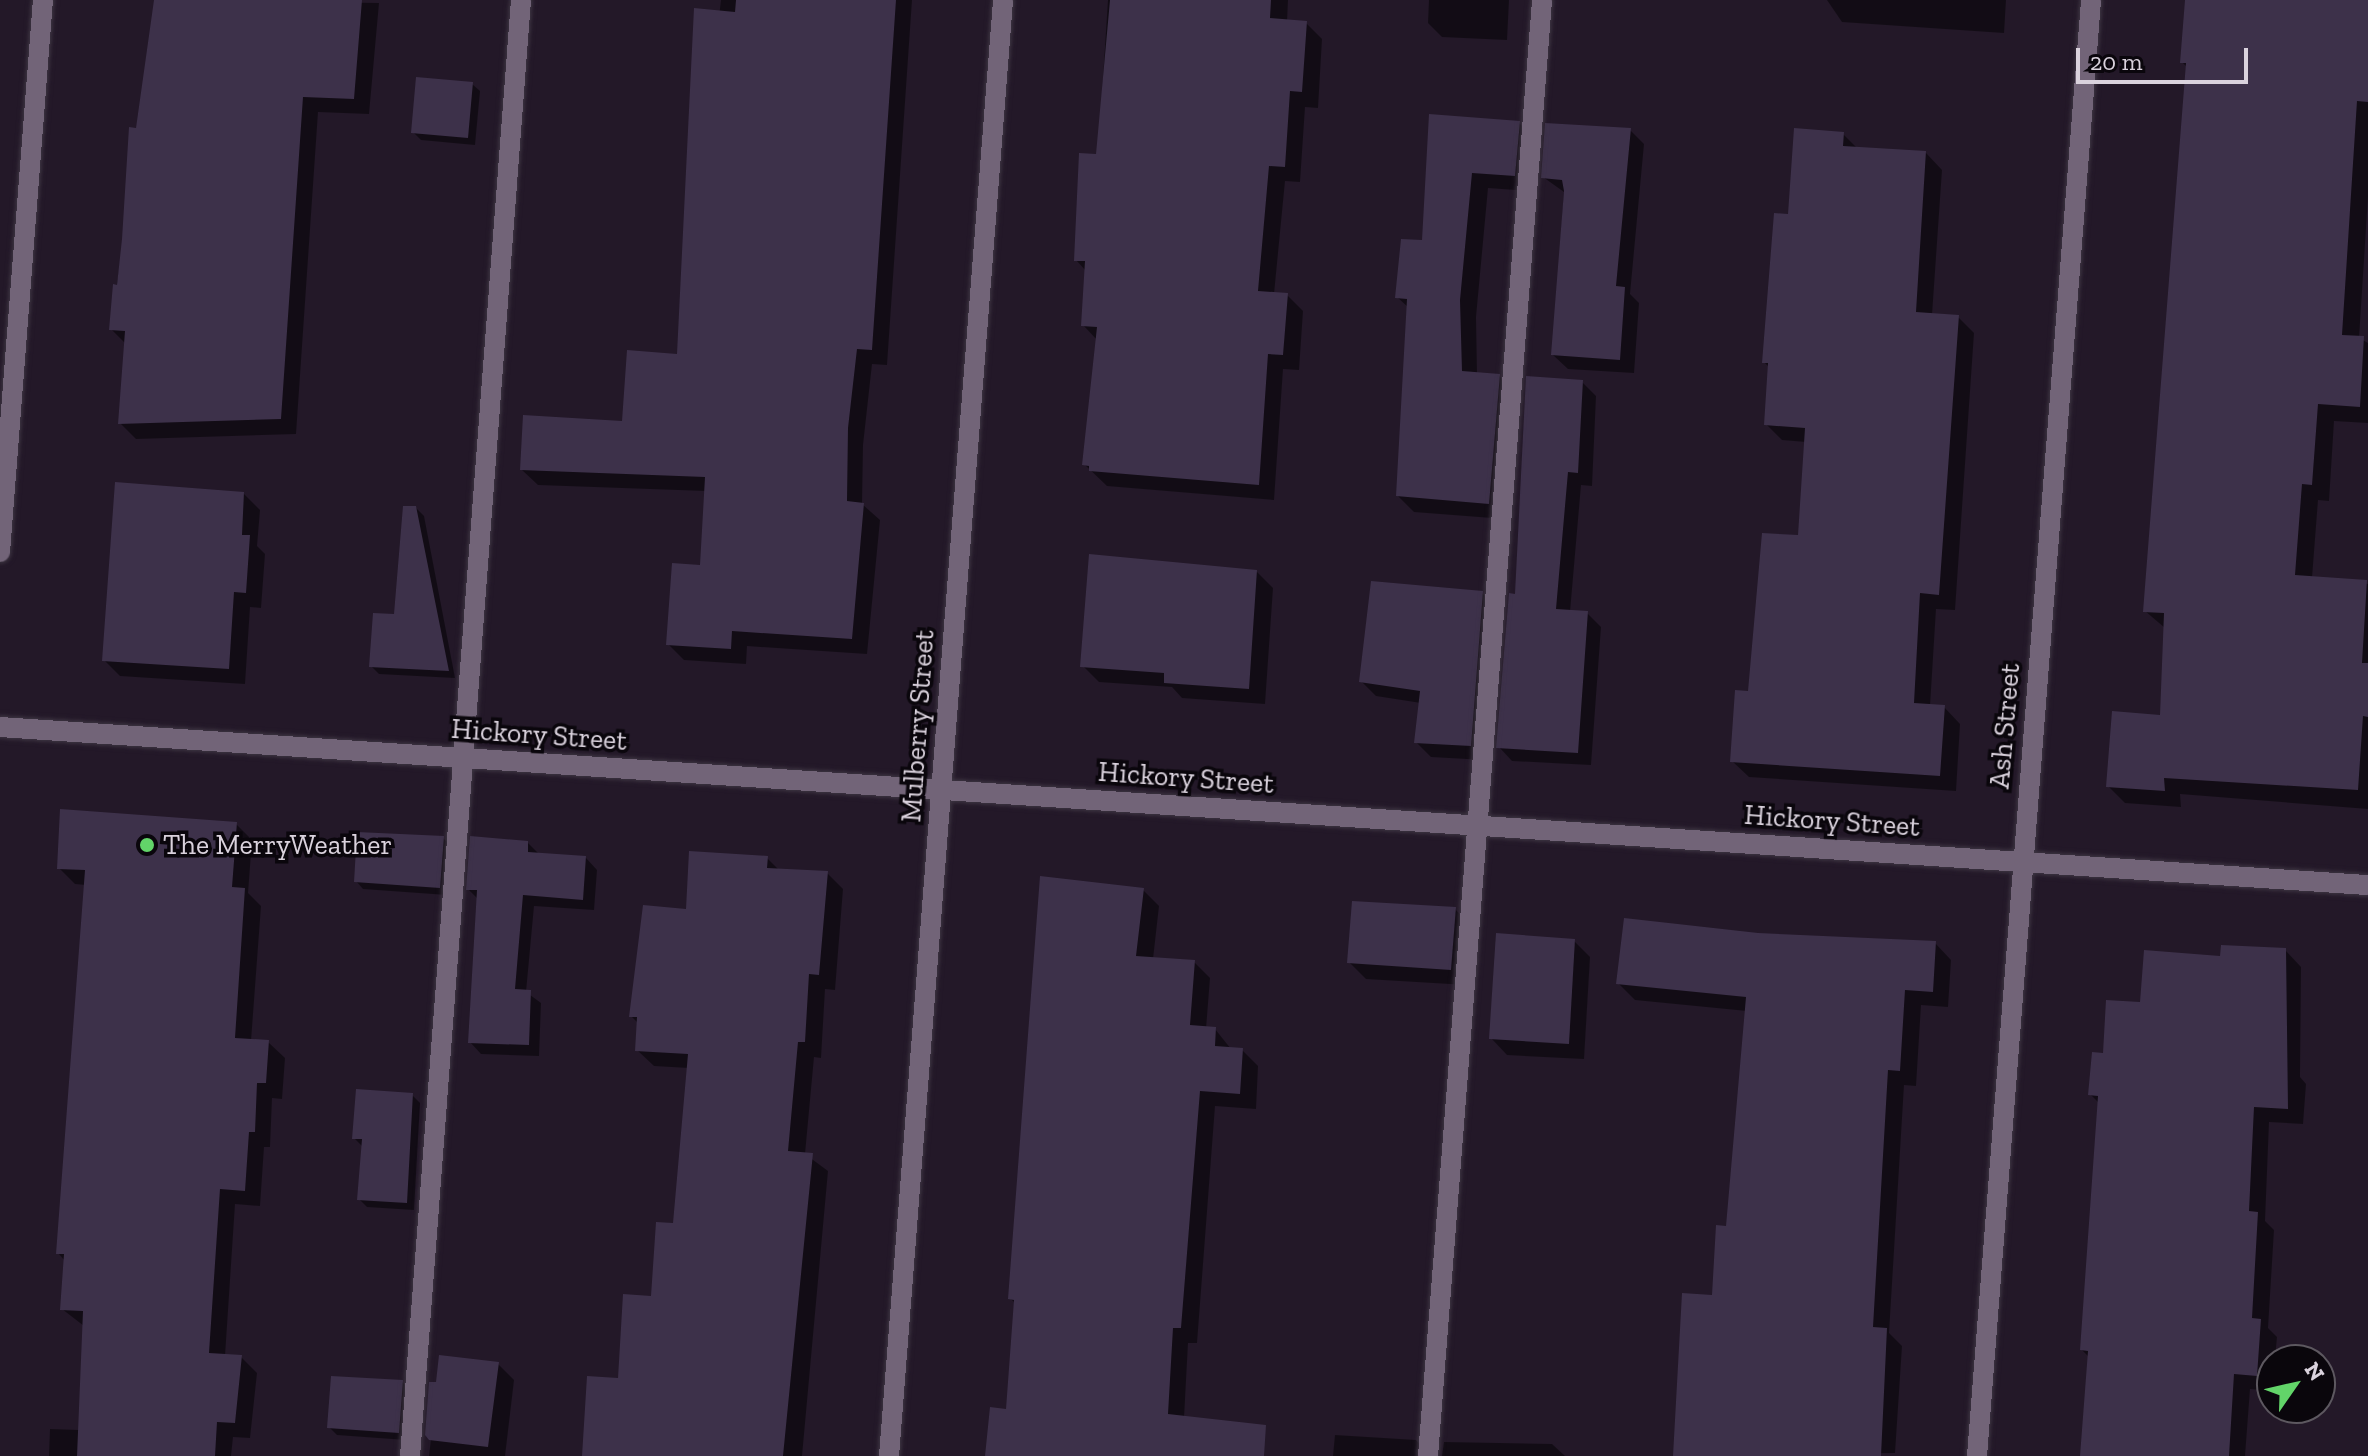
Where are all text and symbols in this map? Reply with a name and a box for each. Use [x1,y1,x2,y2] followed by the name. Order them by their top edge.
[2080,32,2252,82] scale bar
[2090,47,2142,76] text: 20 m
[894,628,942,824] street label: Mulberry Street
[1983,662,2027,790] street label: Ash Street
[450,712,628,758] street label: Hickory Street
[1097,755,1275,801] street label: Hickory Street
[1743,798,1921,844] street label: Hickory Street
[163,828,392,862] place label: The MerryWeather
[138,836,156,854] marker: The MerryWeather
[2256,1344,2336,1424] north arrow
[2299,1357,2331,1386] text: N

